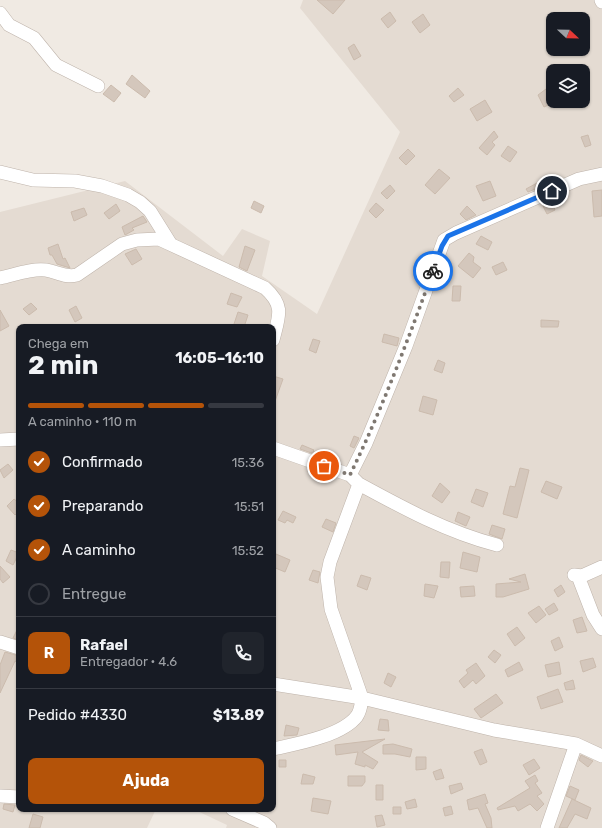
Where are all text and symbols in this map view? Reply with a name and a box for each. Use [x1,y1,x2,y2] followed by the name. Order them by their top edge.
[546,12,590,56] north arrow
[546,12,590,108] map controls
[546,64,590,108] button: layers
[535,174,569,208] pin
[541,180,563,202] icon: home
[413,251,453,291] courier
[422,260,444,282] icon: bike
[28,336,89,351] text: Chega em
[175,349,264,367] text: 16:05–16:10
[28,350,98,381] text: 2 min
[28,414,137,429] text: A caminho · 110 m
[307,449,341,483] pin
[28,451,50,473] icon: check
[62,453,143,471] text: Confirmado
[232,455,264,470] text: 15:36
[313,455,335,477] icon: bag
[28,495,50,517] icon: check
[62,497,143,515] text: Preparando
[234,499,264,514] text: 15:51
[28,539,50,561] icon: check
[62,541,136,559] text: A caminho
[232,543,264,558] text: 15:52
[62,585,126,603] text: Entregue
[222,632,264,674] button: phone
[80,636,128,654] text: Rafael
[44,644,54,662] text: R
[80,654,177,669] text: Entregador · 4.6
[28,706,127,724] text: Pedido #4330
[213,706,264,724] text: $13.89
[28,758,264,804] button: Ajuda

